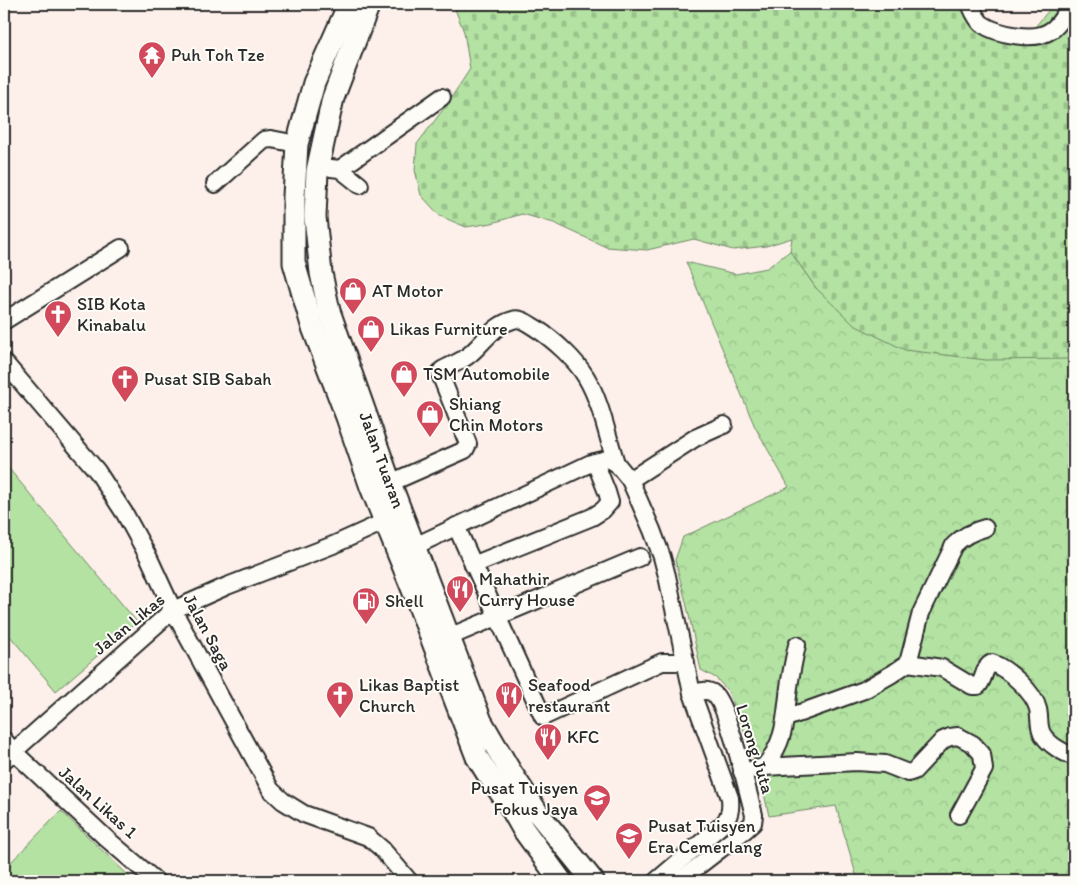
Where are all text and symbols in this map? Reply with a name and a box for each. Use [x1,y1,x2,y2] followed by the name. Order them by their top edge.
[137,40,167,79] temple icon: Puh Toh Tze
[171,44,265,66] place label: Puh Toh Tze
[338,276,368,315] shop icon: AT Motor
[372,280,443,302] place label: AT Motor
[77,293,146,336] place label: SIB Kota Kinabalu
[43,299,73,338] church icon: SIB Kota Kinabalu
[356,314,386,353] shop icon: Likas Furniture
[390,318,508,340] place label: Likas Furniture
[389,359,419,398] shop icon: TSM Automobile
[423,363,550,385] place label: TSM Automobile
[110,364,140,403] church icon: Pusat SIB Sabah
[144,368,271,390] place label: Pusat SIB Sabah
[449,393,543,436] place label: Shiang Chin Motors
[415,399,445,438] shop icon: Shiang Chin Motors
[354,409,410,511] street label: Jalan Tuaran
[479,568,575,611] place label: Mahathir Curry House
[445,574,475,613] restaurant icon: Mahathir Curry House
[351,586,381,625] fuel station icon: Shell
[89,588,169,660] street label: Jalan Likas
[179,590,238,675] street label: Jalan Saga
[385,590,424,612] place label: Shell
[359,674,460,717] place label: Likas Baptist Church
[528,674,610,717] place label: Seafood restaurant
[325,680,355,719] church icon: Likas Baptist Church
[494,680,524,719] restaurant icon: Seafood restaurant
[731,702,779,797] street label: Lorong Juta
[533,722,563,761] restaurant icon: KFC
[567,726,599,748] place label: KFC
[54,761,142,843] street label: Jalan Likas 1
[471,777,579,820] place label: Pusat Tuisyen Fokus Jaya
[582,783,612,822] school or university icon: Pusat Tuisyen Fokus Jaya
[648,815,763,858] place label: Pusat Tuisyen Era Cemerlang
[614,821,644,860] school or university icon: Pusat Tuisyen Era Cemerlang

